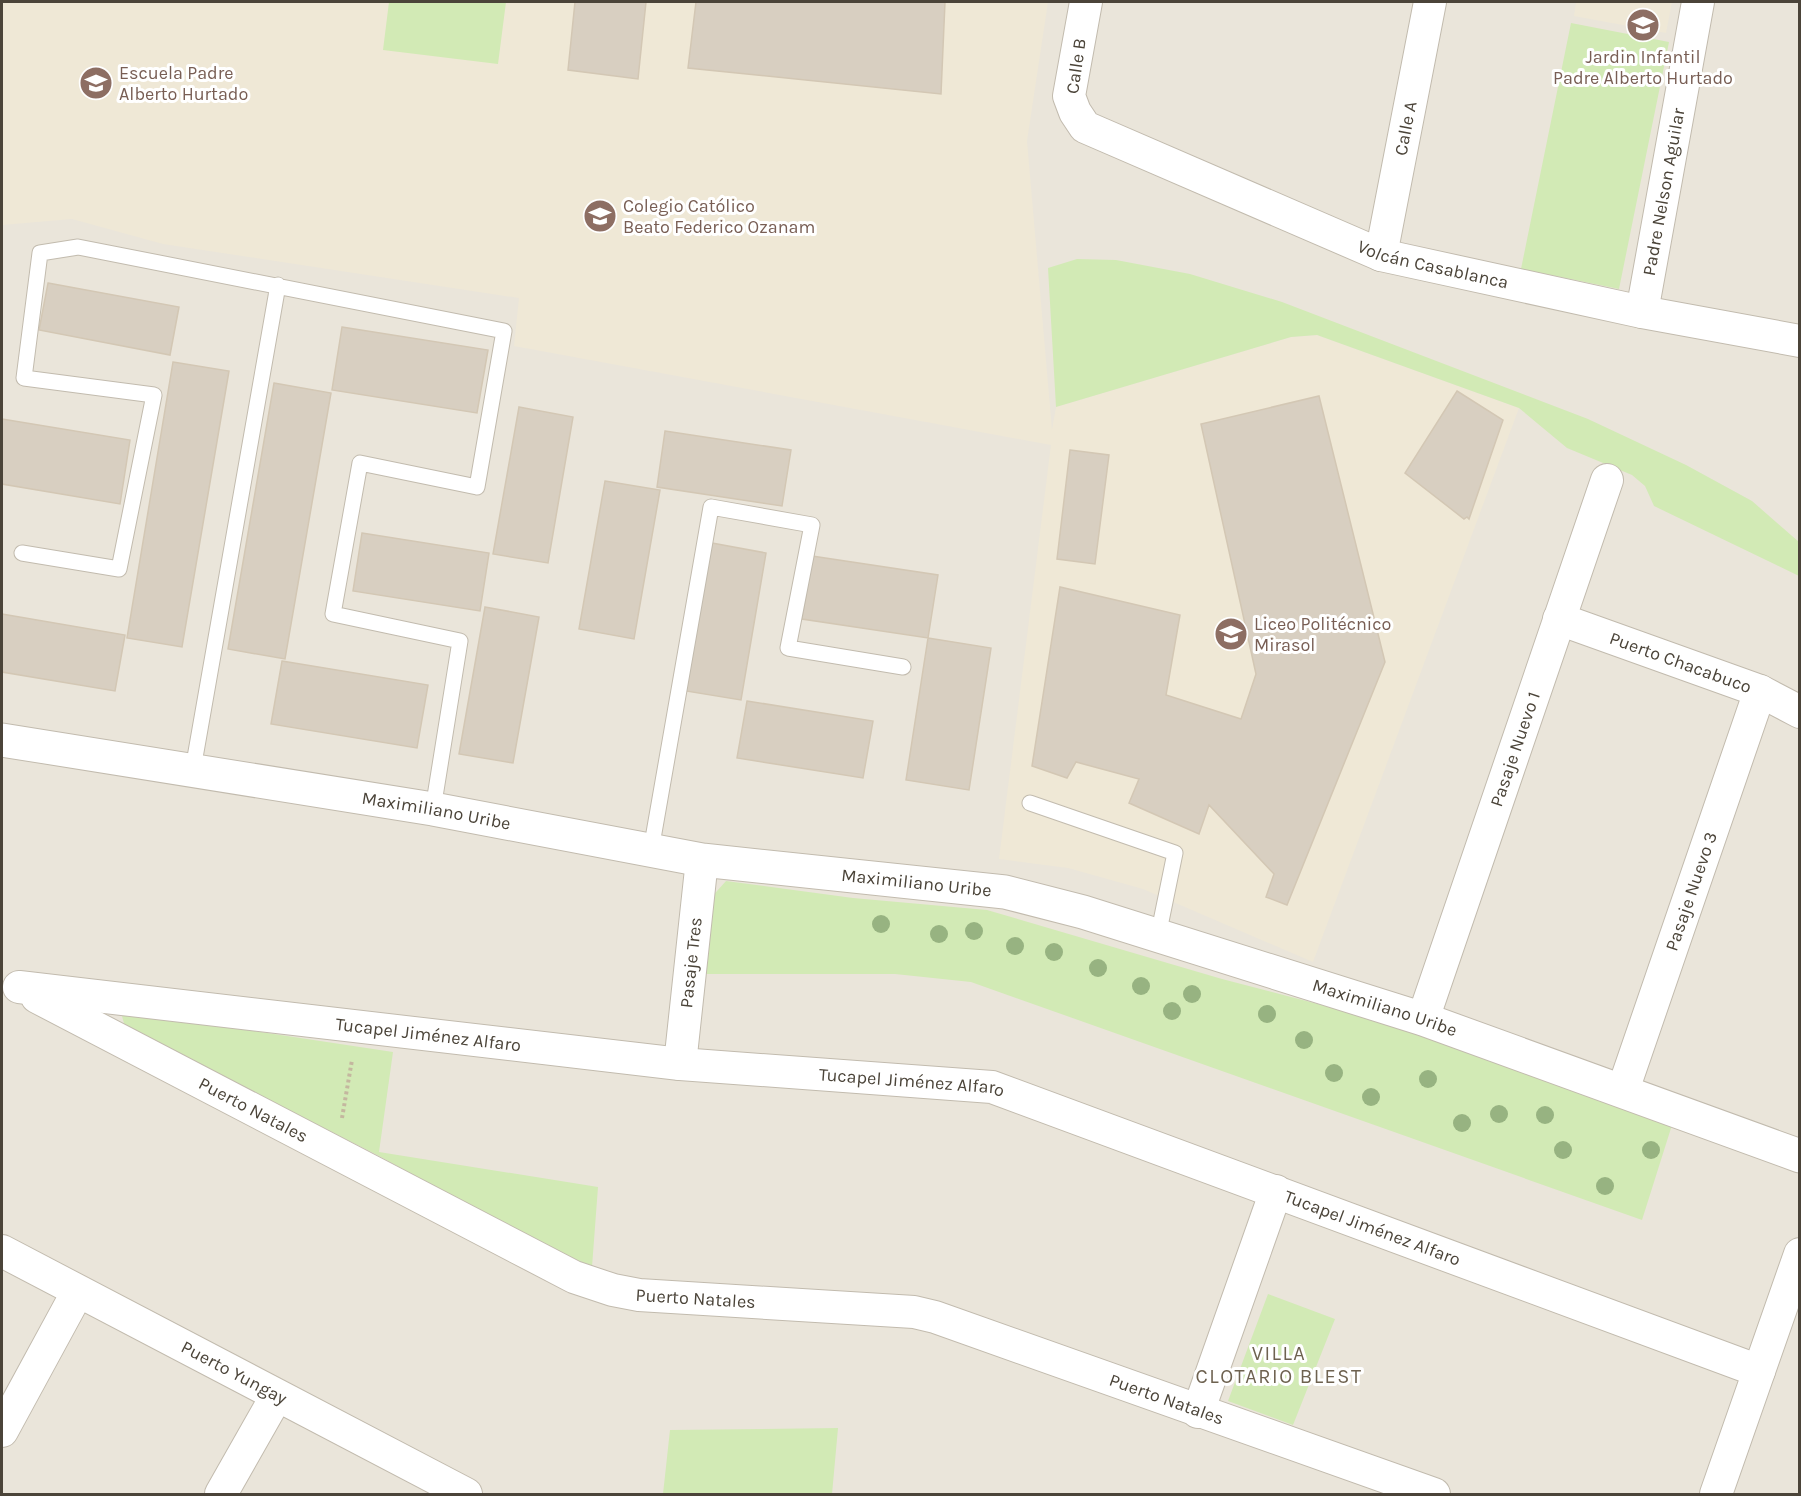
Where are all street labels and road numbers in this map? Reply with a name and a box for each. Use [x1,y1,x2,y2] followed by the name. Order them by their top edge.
[1061,37,1091,95] street label: Calle B
[1390,99,1422,157] street label: Calle A
[1638,106,1690,278] street label: Padre Nelson Aguilar
[1354,235,1511,294] street label: Volcán Casablanca
[1606,627,1754,698] street label: Puerto Chacabuco
[1485,689,1545,810] street label: Pasaje Nuevo 1
[360,787,513,835] street label: Maximiliano Uribe
[1661,829,1722,954] street label: Pasaje Nuevo 3
[840,864,993,902] street label: Maximiliano Uribe
[675,916,707,1009] street label: Pasaje Tres
[1310,974,1460,1041] street label: Maximiliano Uribe
[334,1013,522,1056] street label: Tucapel Jiménez Alfaro
[818,1063,1008,1102] street label: Tucapel Jiménez Alfaro
[195,1072,312,1147] street label: Puerto Natales
[1281,1185,1464,1271] street label: Tucapel Jiménez Alfaro
[635,1284,756,1313] street label: Puerto Natales
[177,1336,291,1410] street label: Puerto Yungay
[1106,1369,1227,1430] street label: Puerto Natales

